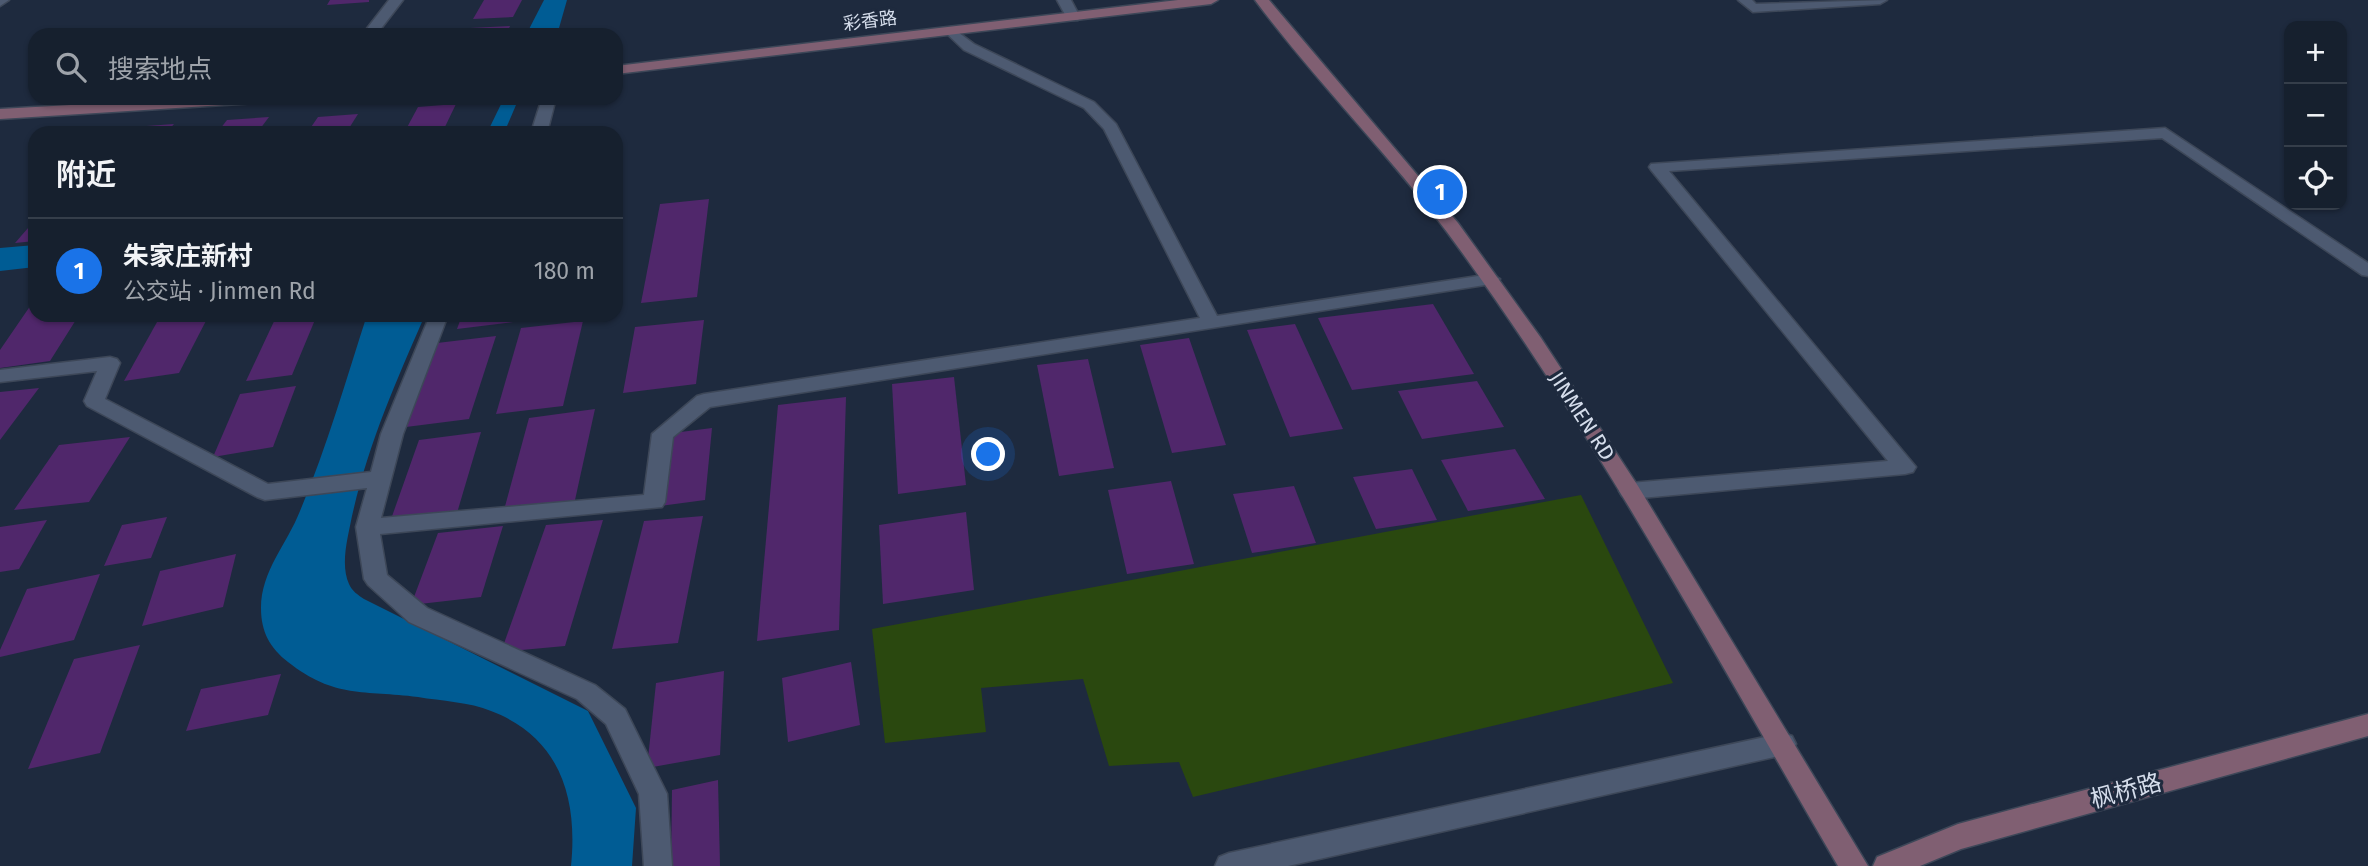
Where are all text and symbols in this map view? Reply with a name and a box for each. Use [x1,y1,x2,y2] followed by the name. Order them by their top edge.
[842,7,898,35] street label: 彩香路
[2284,21,2347,210] map controls
[2284,21,2347,84] button: +
[28,28,623,105] search box
[52,48,90,86] icon: search
[108,54,212,85] text: 搜索地点
[2284,84,2347,147] button: −
[2284,147,2347,210] button: locate
[56,157,116,193] text: 附近
[1417,166,1463,218] pin: 1
[123,241,253,272] text: 朱家庄新村
[74,257,84,285] text: 1
[534,257,595,285] text: 180 m
[123,277,316,305] text: 公交站 · Jinmen Rd
[1544,367,1620,465] street label: JINMEN RD
[971,437,1005,471] your location
[2088,768,2164,814] street label: 枫桥路

